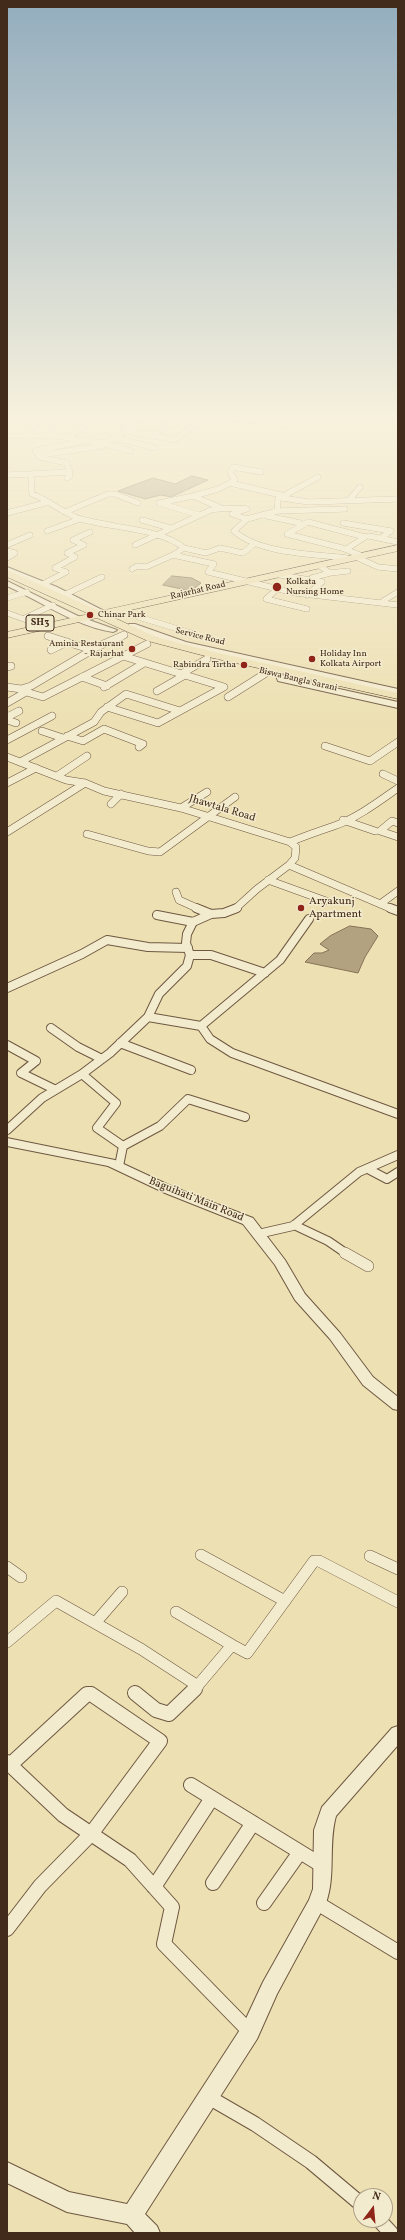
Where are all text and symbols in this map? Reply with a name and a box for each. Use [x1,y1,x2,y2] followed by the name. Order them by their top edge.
[286,577,344,598] place label: Kolkata Nursing Home
[169,579,227,603] street label: Rajarhat Road
[271,581,283,593] marker: Kolkata Nursing Home
[85,610,95,620] marker: Chinar Park
[98,610,146,620] place label: Chinar Park
[26,615,54,631] road number: SH3
[174,626,226,648] street label: Service Road
[49,639,124,660] place label: Aminia Restaurant - Rajarhat
[127,644,137,654] marker: Aminia Restaurant - Rajarhat
[320,649,382,670] place label: Holiday Inn Kolkata Airport
[307,654,317,664] marker: Holiday Inn Kolkata Airport
[173,660,236,670] place label: Rabindra Tirtha
[239,660,249,670] marker: Rabindra Tirtha
[258,666,338,694] street label: Biswa Bangla Sarani
[187,793,257,825] street label: Jhawtala Road
[309,895,362,921] place label: Aryakunj Apartment
[296,903,306,913] marker: Aryakunj Apartment
[147,1175,245,1225] street label: Baguihati Main Road
[353,2188,393,2228] north arrow
[370,2189,382,2205] text: N

